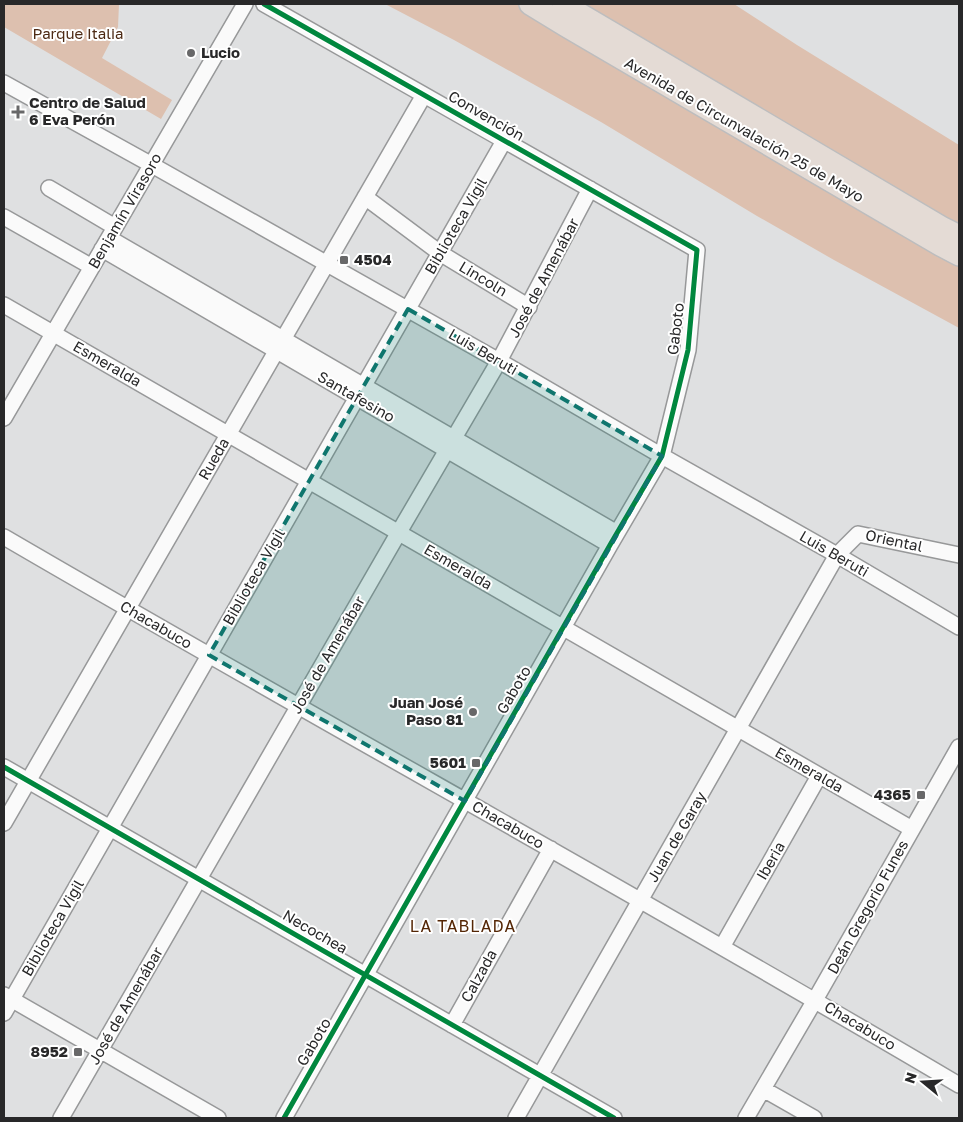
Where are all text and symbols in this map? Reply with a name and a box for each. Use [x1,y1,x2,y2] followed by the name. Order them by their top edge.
[32,24,124,42] park label: Parque Italia
[201,43,240,61] place label: Lucio
[185,47,197,59] marker: Lucio
[622,53,867,205] street label: Avenida de Circunvalación 25 de Mayo
[445,86,528,144] street label: Convención
[29,93,146,128] place label: Centro de Salud 6 Eva Perón
[11,105,25,119] marker: Centro de Salud 6 Eva Perón
[84,149,165,272] street label: Benjamín Virasoro
[420,174,490,277] street label: Biblioteca Vigil
[504,215,582,340] street label: José de Amenábar
[354,250,392,268] place label: 4504
[338,254,350,266] marker: 4504
[456,257,511,300] street label: Lincoln
[663,302,687,356] street label: Gaboto
[446,324,521,378] street label: Luis Beruti
[70,336,145,390] street label: Esmeralda
[315,367,398,425] street label: Santafesino
[194,434,232,483] street label: Rueda
[218,525,288,628] street label: Biblioteca Vigil
[864,525,925,555] street label: Oriental
[797,526,872,580] street label: Luis Beruti
[421,539,496,593] street label: Esmeralda
[286,592,368,716] street label: José de Amenábar
[117,596,196,652] street label: Chacabuco
[492,662,534,717] street label: Gaboto
[389,693,463,728] place label: Juan José Paso 81
[467,706,479,718] marker: Juan José Paso 81
[772,742,847,796] street label: Esmeralda
[430,753,466,771] place label: 5601
[470,757,482,769] marker: 5601
[874,785,911,803] place label: 4365
[643,787,710,885] street label: Juan de Garay
[915,789,927,801] marker: 4365
[469,796,548,852] street label: Chacabuco
[823,836,911,977] street label: Deán Gregorio Funes
[752,838,788,883] street label: Iberia
[17,876,87,979] street label: Biblioteca Vigil
[280,905,351,957] street label: Necochea
[410,916,516,936] district label: LA TABLADA
[84,943,166,1067] street label: José de Amenábar
[456,946,500,1005] street label: Calzada
[822,997,899,1053] street label: Chacabuco
[292,1014,334,1069] street label: Gaboto
[31,1042,68,1060] place label: 8952
[72,1046,84,1058] marker: 8952
[898,1057,948,1107] north arrow
[900,1070,920,1086] text: N

